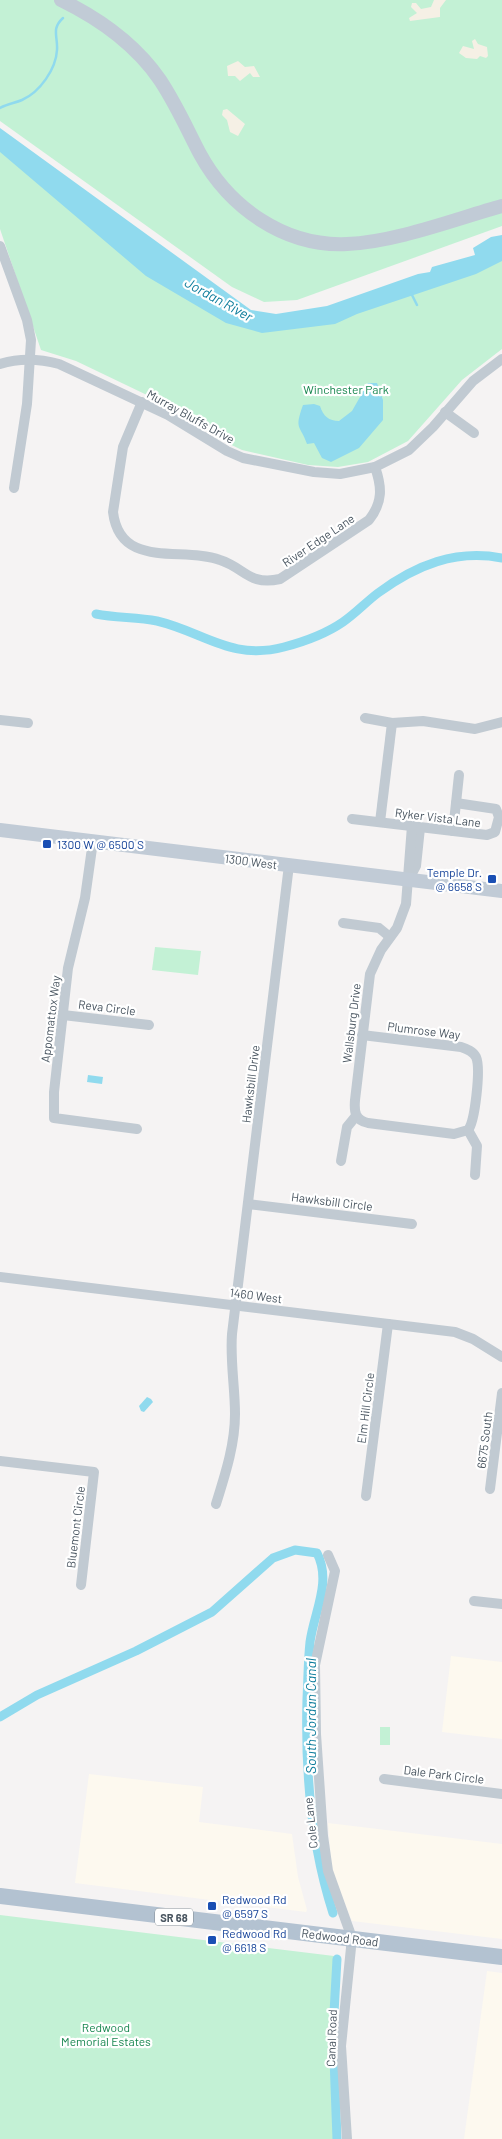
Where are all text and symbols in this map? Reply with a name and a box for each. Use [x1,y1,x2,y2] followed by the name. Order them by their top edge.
[182,273,257,325] water label: Jordan River
[303,382,389,396] park label: Winchester Park
[145,386,237,446] street label: Murray Bluffs Drive
[279,511,357,569] street label: River Edge Lane
[394,805,482,829] street label: Ryker Vista Lane
[57,837,144,851] place label: 1300 W @ 6500 S
[41,838,53,850] marker: 1300 W @ 6500 S
[224,851,278,871] street label: 1300 West
[427,865,482,893] place label: Temple Dr. @ 6658 S
[486,873,498,885] marker: Temple Dr. @ 6658 S
[38,974,62,1063] street label: Appomattox Way
[339,982,363,1064] street label: Wallsburg Drive
[78,997,136,1017] street label: Reva Circle
[387,1019,462,1041] street label: Plumrose Way
[238,1044,262,1124] street label: Hawksbill Drive
[291,1189,373,1213] street label: Hawksbill Circle
[229,1285,283,1305] street label: 1460 West
[354,1372,376,1444] street label: Elm Hill Circle
[474,1411,494,1469] street label: 6675 South
[63,1485,87,1569] street label: Bluemont Circle
[302,1658,319,1774] water label: South Jordan Canal
[403,1762,485,1786] street label: Dale Park Circle
[300,1797,320,1849] street label: Cole Lane
[222,1892,287,1920] place label: Redwood Rd @ 6597 S
[206,1900,218,1912] marker: Redwood Rd @ 6597 S
[155,1908,193,1925] road number: SR 68
[301,1925,379,1949] street label: Redwood Road
[222,1926,287,1954] place label: Redwood Rd @ 6618 S
[206,1934,218,1946] marker: Redwood Rd @ 6618 S
[323,2009,339,2067] street label: Canal Road
[61,2020,151,2048] park label: Redwood Memorial Estates

